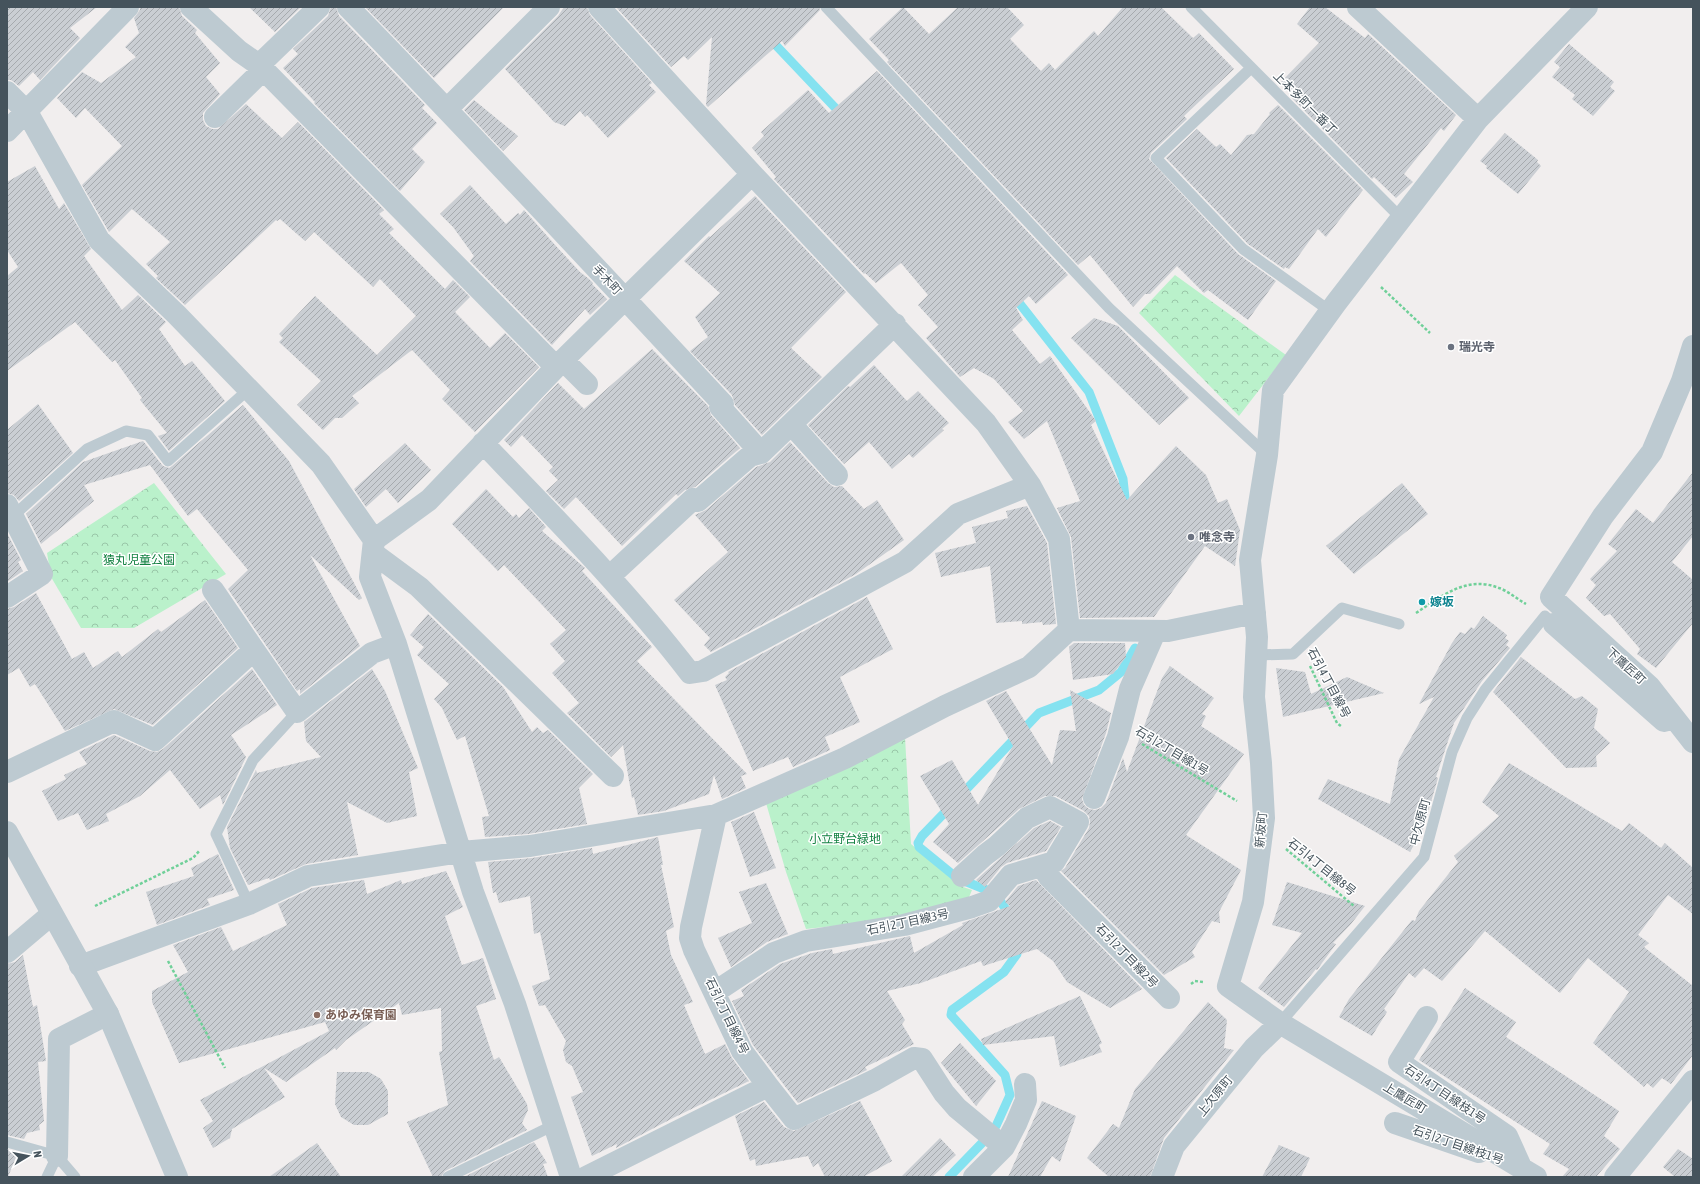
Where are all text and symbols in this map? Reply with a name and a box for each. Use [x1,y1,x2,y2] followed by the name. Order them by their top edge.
[1270,68,1340,138] street label: 上本多町一番丁
[590,262,624,298] street label: 手木町
[1459,340,1495,354] place label: 瑞光寺
[1446,342,1456,352] marker: 瑞光寺
[1199,530,1235,544] place label: 唯念寺
[1186,532,1196,542] marker: 唯念寺
[103,553,175,567] park label: 猿丸児童公園
[1430,595,1454,609] place label: 嫁坂
[1417,597,1427,607] marker: 嫁坂
[1305,645,1353,721] street label: 石引4丁目線号
[1603,645,1649,687] street label: 下鷹匠町
[1133,724,1211,778] street label: 石引2丁目線1号
[1407,797,1433,847] street label: 中欠原町
[1252,811,1270,849] street label: 新坂町
[809,832,881,846] park label: 小立野台緑地
[1285,835,1359,899] street label: 石引4丁目線8号
[866,906,950,938] street label: 石引2丁目線3号
[1093,921,1161,991] street label: 石引2丁目線2号
[702,976,752,1056] street label: 石引2丁目線4号
[325,1008,397,1022] place label: あゆみ保育園
[312,1010,322,1020] marker: あゆみ保育園
[1402,1062,1488,1126] street label: 石引4丁目線枝1号
[1194,1073,1236,1119] street label: 上欠原町
[1381,1080,1429,1116] street label: 上鷹匠町
[1411,1123,1505,1167] street label: 石引2丁目線枝1号
[8,1136,48,1176] north arrow
[31,1150,44,1159] text: N

